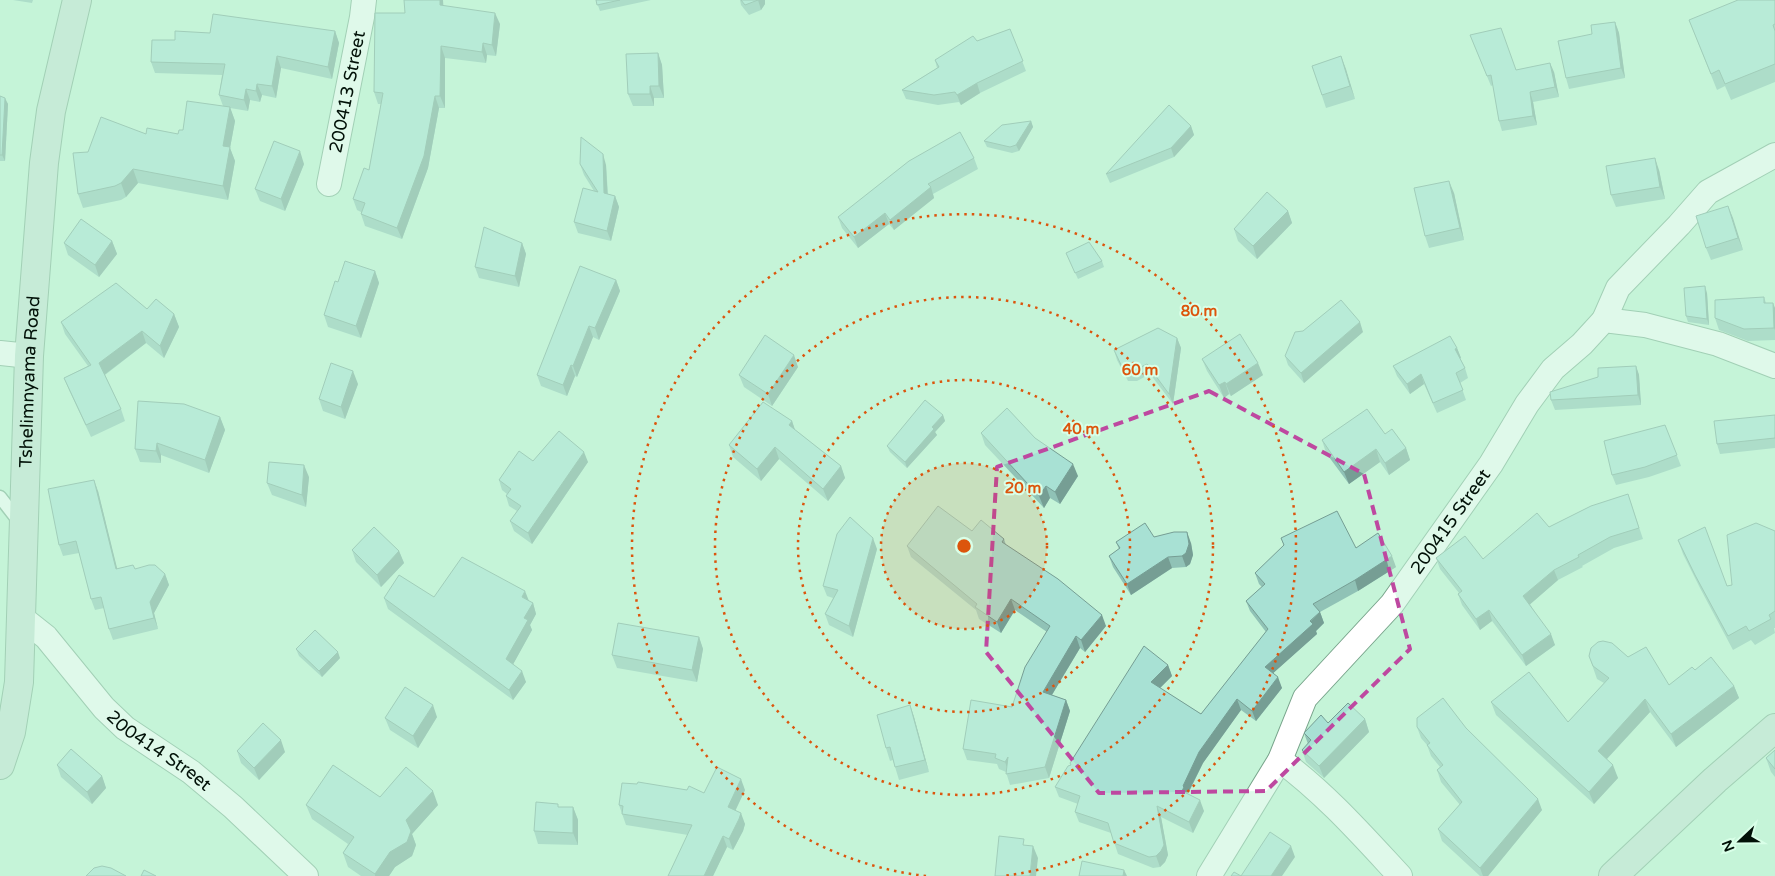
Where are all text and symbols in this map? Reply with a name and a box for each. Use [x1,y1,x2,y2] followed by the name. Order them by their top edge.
[324,29,370,155] street label: 200413 Street
[15,295,45,468] street label: Tshelimnyama Road
[1181,302,1217,320] text: 80 m
[1122,361,1158,379] text: 60 m
[1063,420,1099,438] text: 40 m
[1406,464,1495,578] street label: 200415 Street
[1005,479,1041,497] text: 20 m
[955,537,973,555] centre of rings
[102,705,216,796] street label: 200414 Street
[1715,816,1765,866] north arrow
[1718,837,1738,854] text: N

